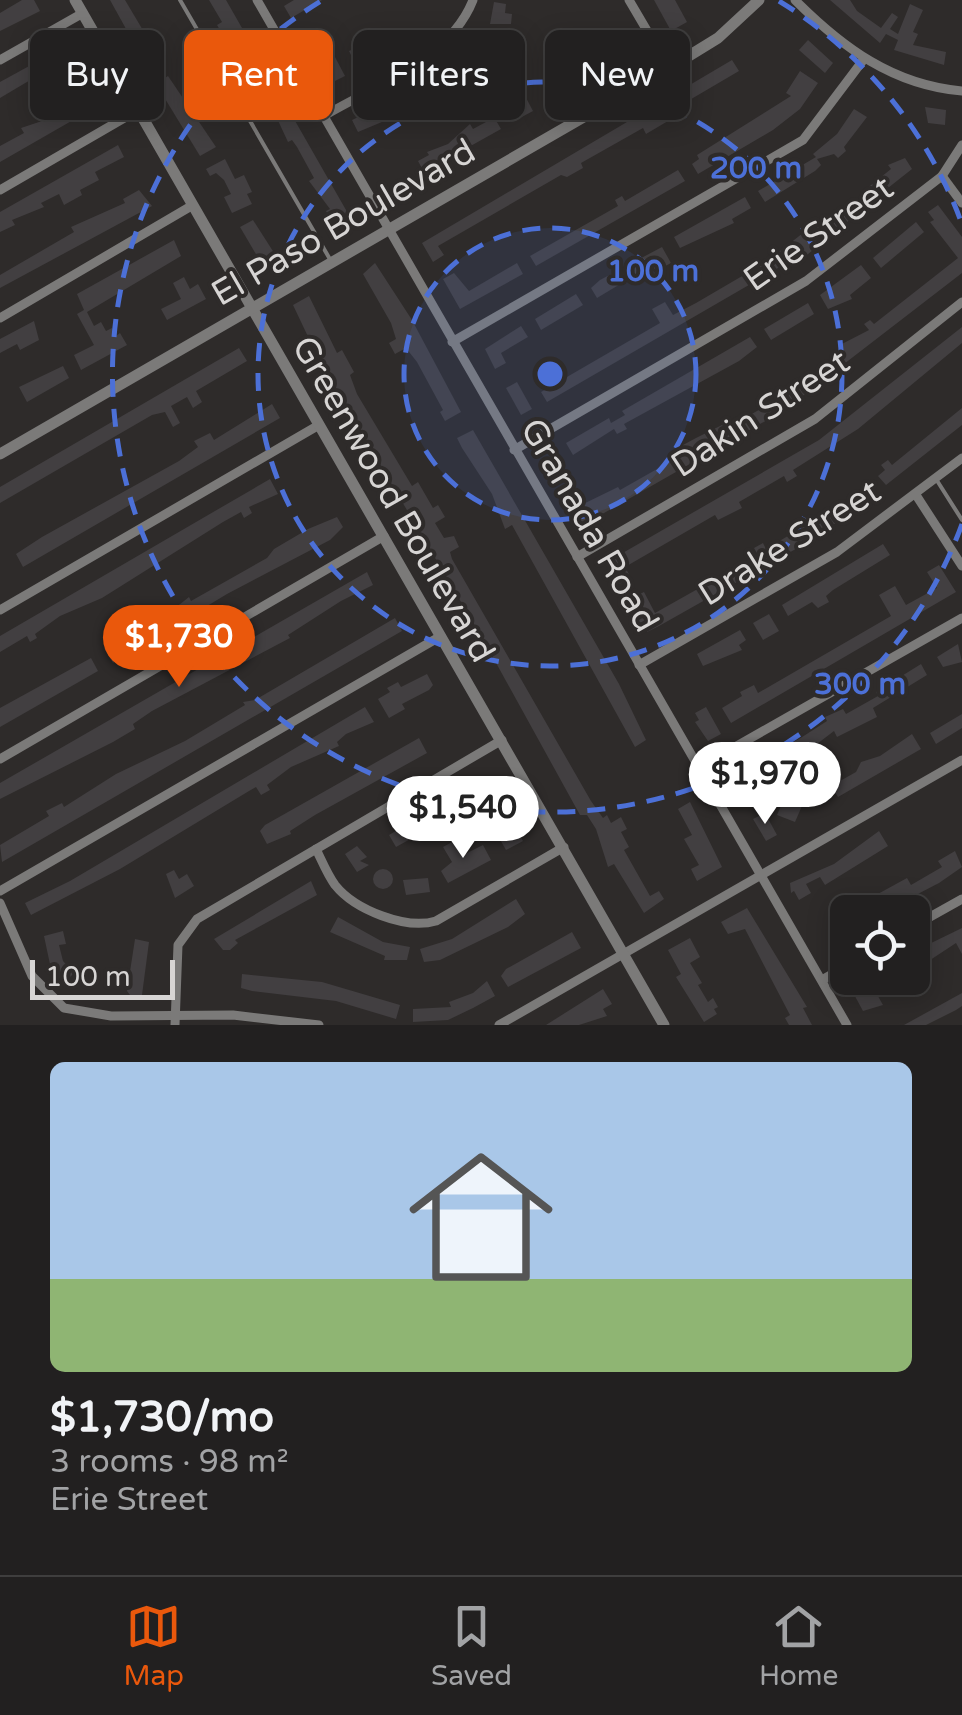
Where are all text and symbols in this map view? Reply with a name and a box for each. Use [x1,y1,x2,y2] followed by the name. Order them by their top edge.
[30,30,164,120] chip: Buy
[184,30,333,120] chip: Rent
[353,30,525,120] chip: Filters
[545,30,690,120] chip: New
[204,130,483,315] street label: El Paso Boulevard
[710,150,802,187] text: 200 m
[736,167,902,301] street label: Erie Street
[607,253,699,290] text: 100 m
[283,329,504,670] street label: Greenwood Boulevard
[664,341,857,487] street label: Dakin Street
[532,356,568,392] centre of rings
[511,411,667,640] street label: Granada Road
[691,470,888,615] street label: Drake Street
[98,605,260,690] pin: $1,730
[125,618,233,656] text: $1,730
[814,666,906,703] text: 300 m
[684,742,846,827] pin: $1,970
[711,755,819,793] text: $1,970
[382,776,544,861] pin: $1,540
[409,789,517,827] text: $1,540
[830,895,930,995] map controls
[830,895,930,995] button: locate
[30,955,175,1000] scale bar
[45,960,131,994] text: 100 m
[391,1127,571,1307] icon: home
[50,1392,274,1443] text: $1,730/mo
[50,1443,289,1481] text: 3 rooms · 98 m²
[50,1481,208,1519] text: Erie Street
[124,1599,184,1693] tab: Map
[431,1599,512,1693] tab: Saved
[759,1599,838,1693] tab: Home

